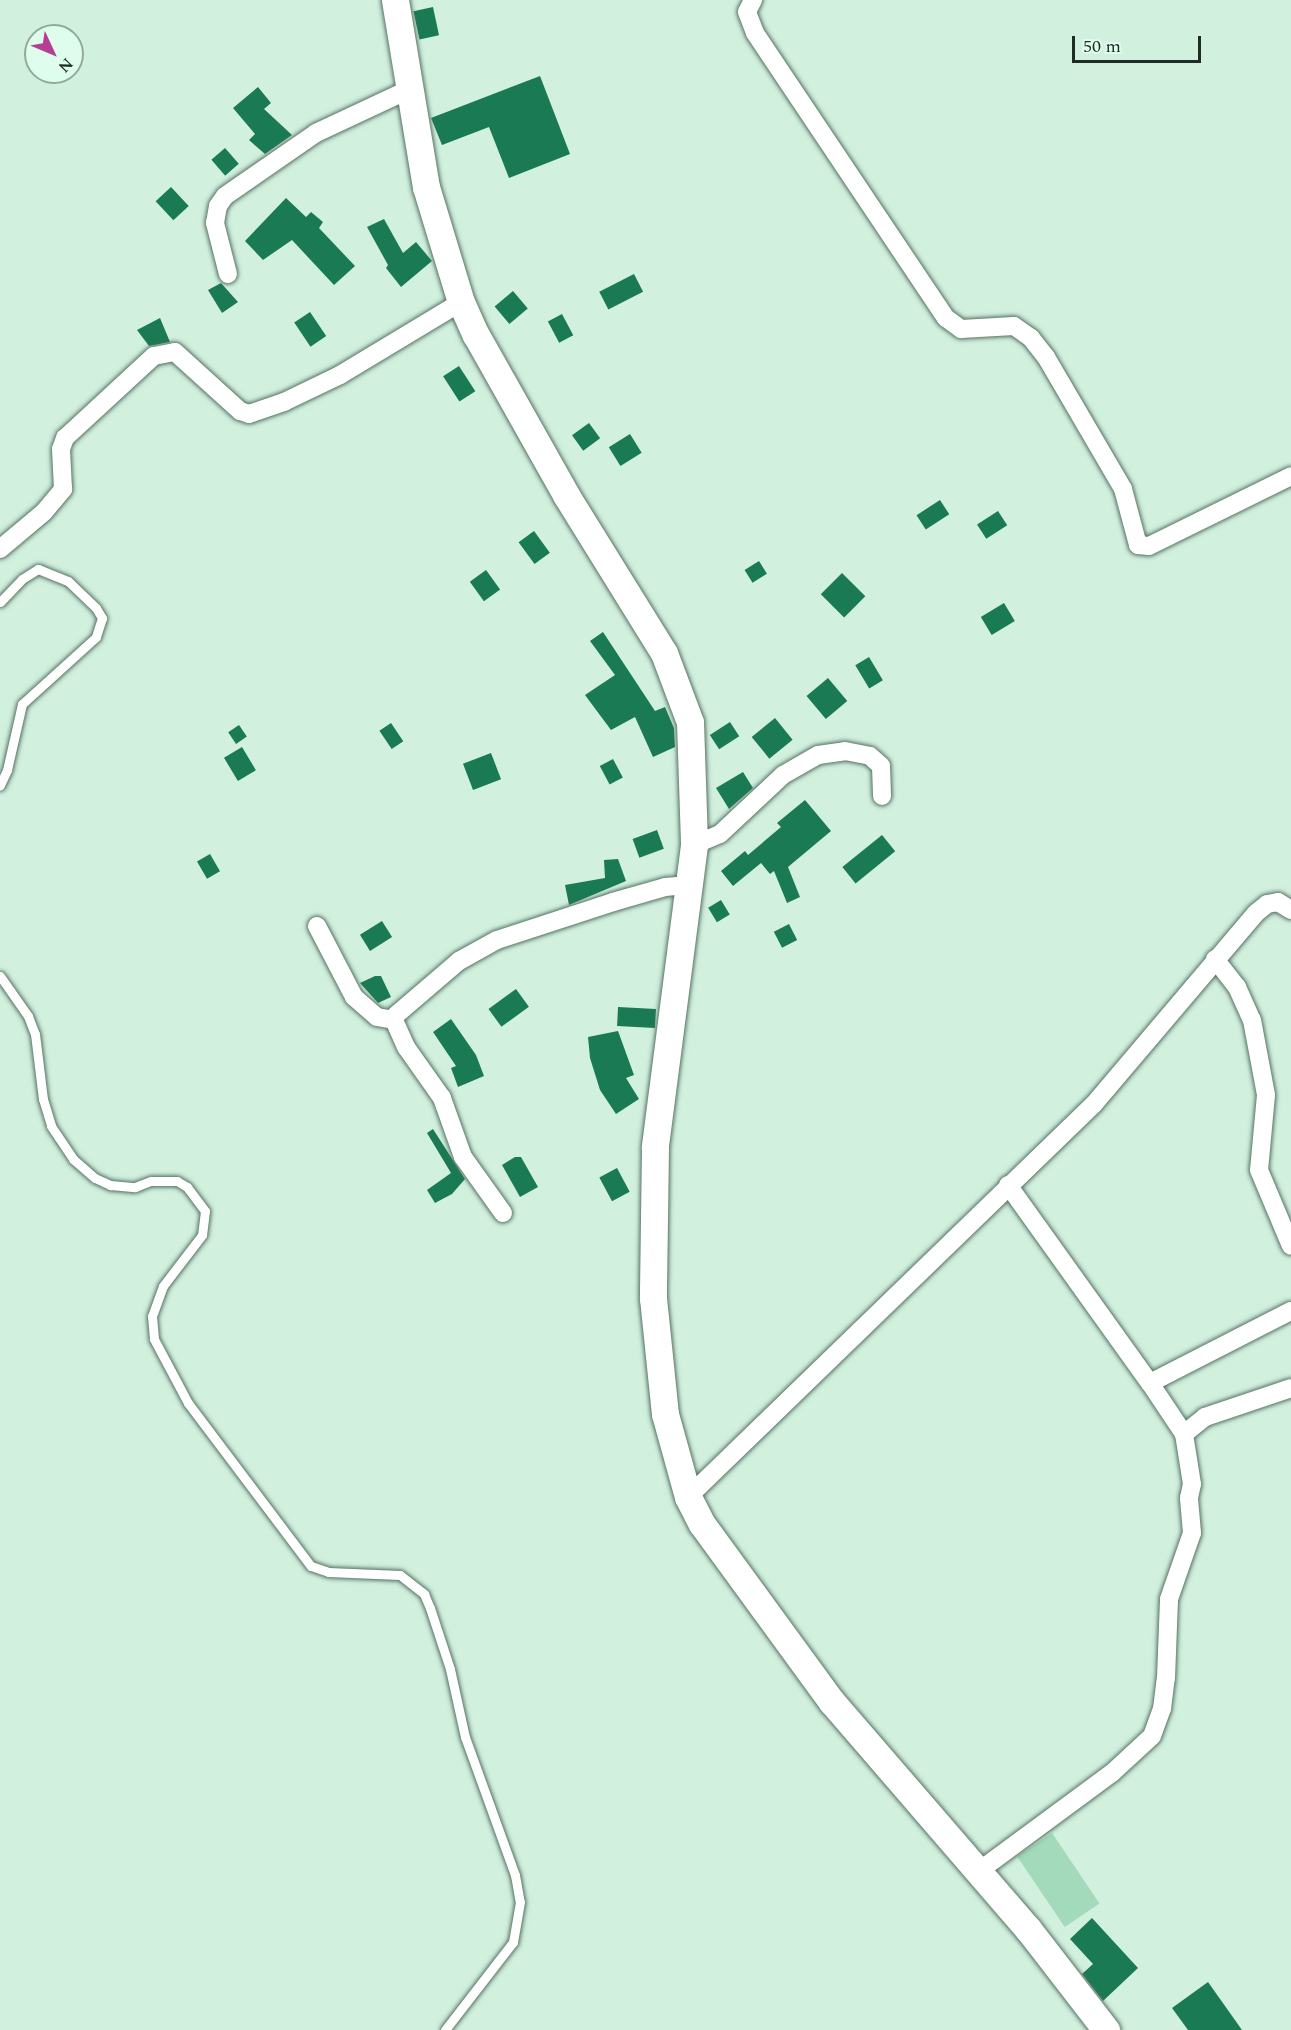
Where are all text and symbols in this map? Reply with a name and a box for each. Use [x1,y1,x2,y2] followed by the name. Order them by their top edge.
[24,24,84,84] north arrow
[1075,24,1204,62] scale bar
[1083,33,1121,60] text: 50 m
[52,52,79,78] text: N

